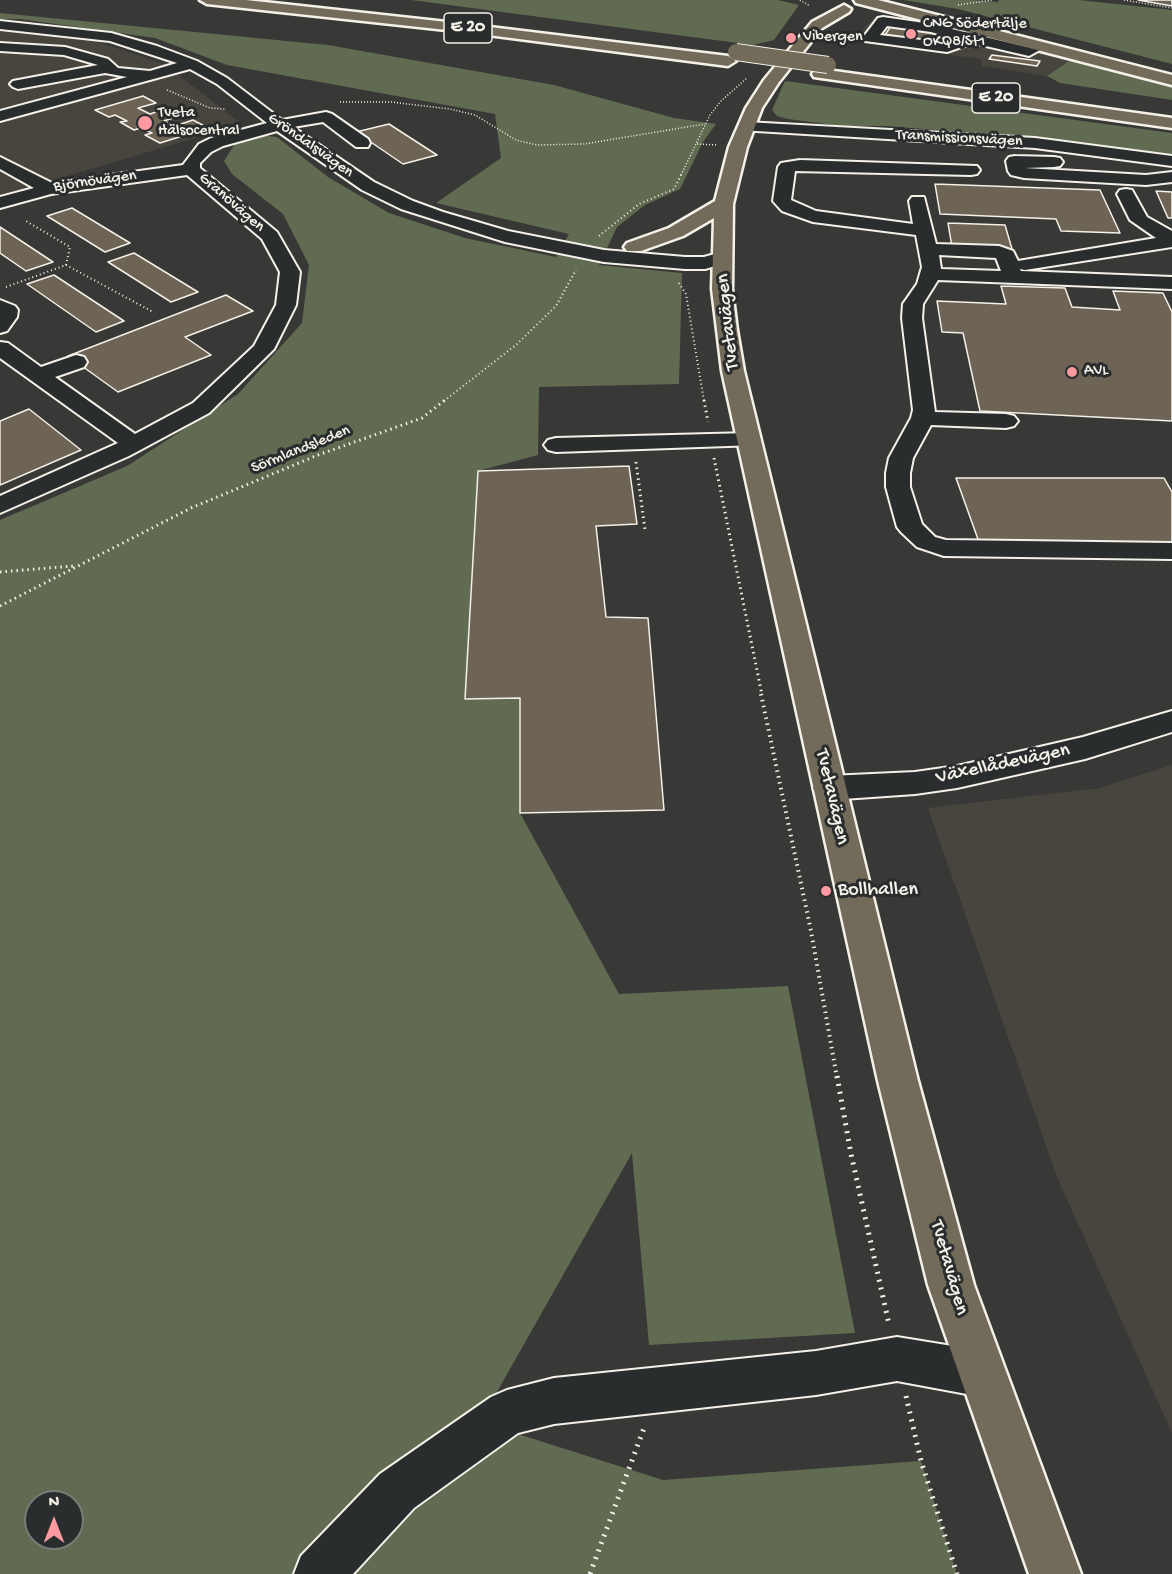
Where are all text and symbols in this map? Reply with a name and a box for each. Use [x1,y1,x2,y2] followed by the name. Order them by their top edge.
[444,13,492,43] road number: E 20
[923,15,1027,53] place label: CNG Södertälje OKQ8/St1
[904,27,918,41] marker: CNG Södertälje OKQ8/St1
[803,28,863,48] place label: Vibergen
[784,31,798,45] marker: Vibergen
[972,83,1020,113] road number: E 20
[158,104,240,142] place label: Tveta Hälsocentral
[263,109,357,183] street label: Gröndalsvägen
[136,114,154,132] marker: Tveta Hälsocentral
[895,126,1023,152] street label: Transmissionsvägen
[52,167,138,197] street label: Björnövägen
[194,169,268,237] street label: Granövägen
[712,272,746,372] street label: Tvetavägen
[1084,362,1108,382] place label: AVL
[1065,365,1079,379] marker: AVL
[249,421,353,479] street label: Sörmlandsleden
[934,739,1072,791] street label: Växellådevägen
[808,747,854,847] street label: Tvetavägen
[838,879,918,903] place label: Bollhallen
[819,884,833,898] marker: Bollhallen
[923,1218,973,1318] street label: Tvetavägen
[24,1490,84,1550] north arrow
[49,1494,59,1513] text: N

